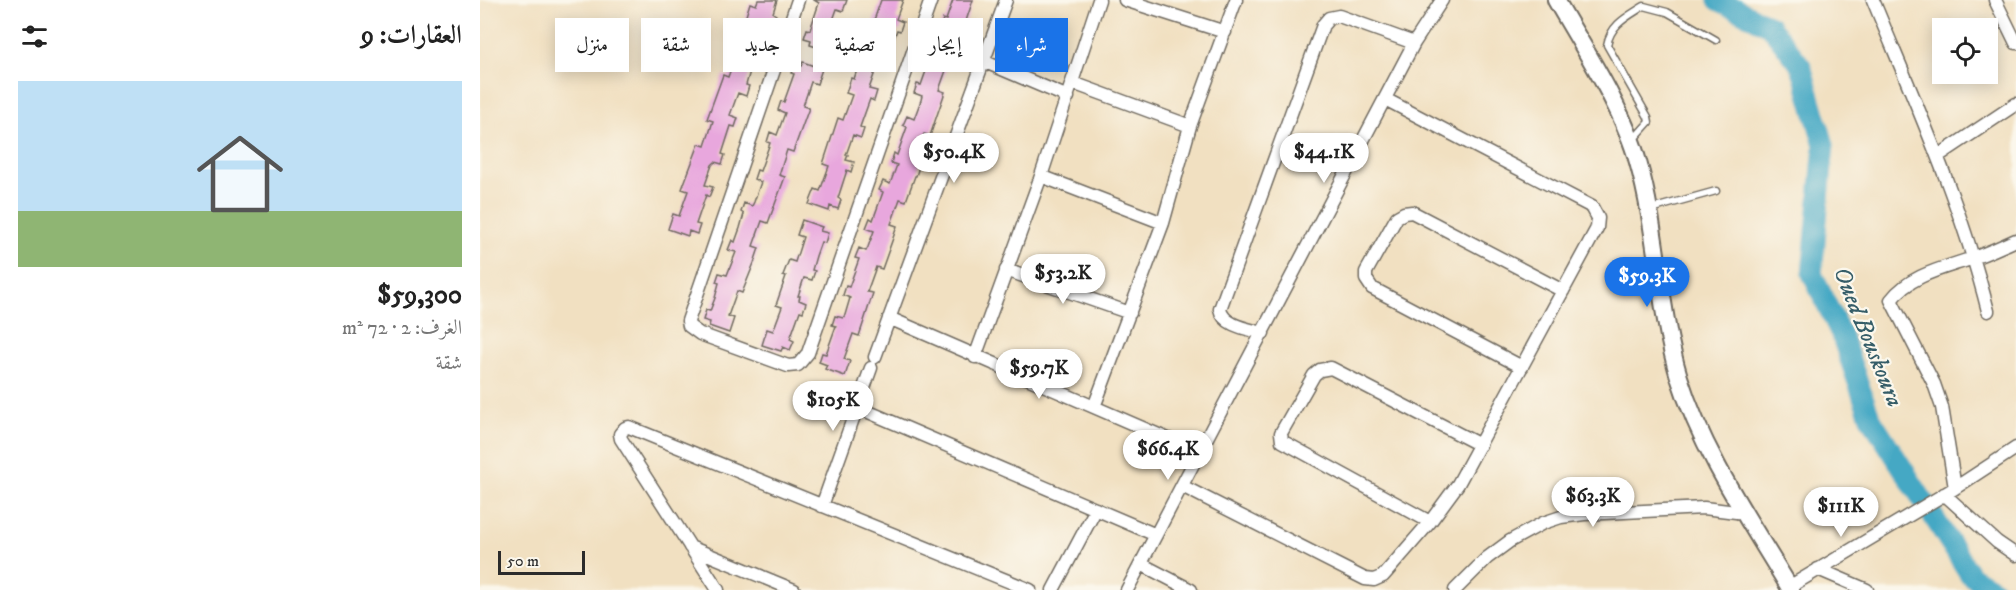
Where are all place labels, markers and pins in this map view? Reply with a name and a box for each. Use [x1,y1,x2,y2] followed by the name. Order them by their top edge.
[905,133,1003,184] pin: $50.4K
[1275,133,1373,184] pin: $44.1K
[1014,254,1112,305] pin: $53.2K
[1598,257,1696,308] pin: $59.3K
[990,349,1088,400] pin: $59.7K
[791,381,875,432] pin: $105K
[1119,430,1217,481] pin: $66.4K
[1544,477,1642,528] pin: $63.3K
[1799,487,1883,538] pin: $111K

